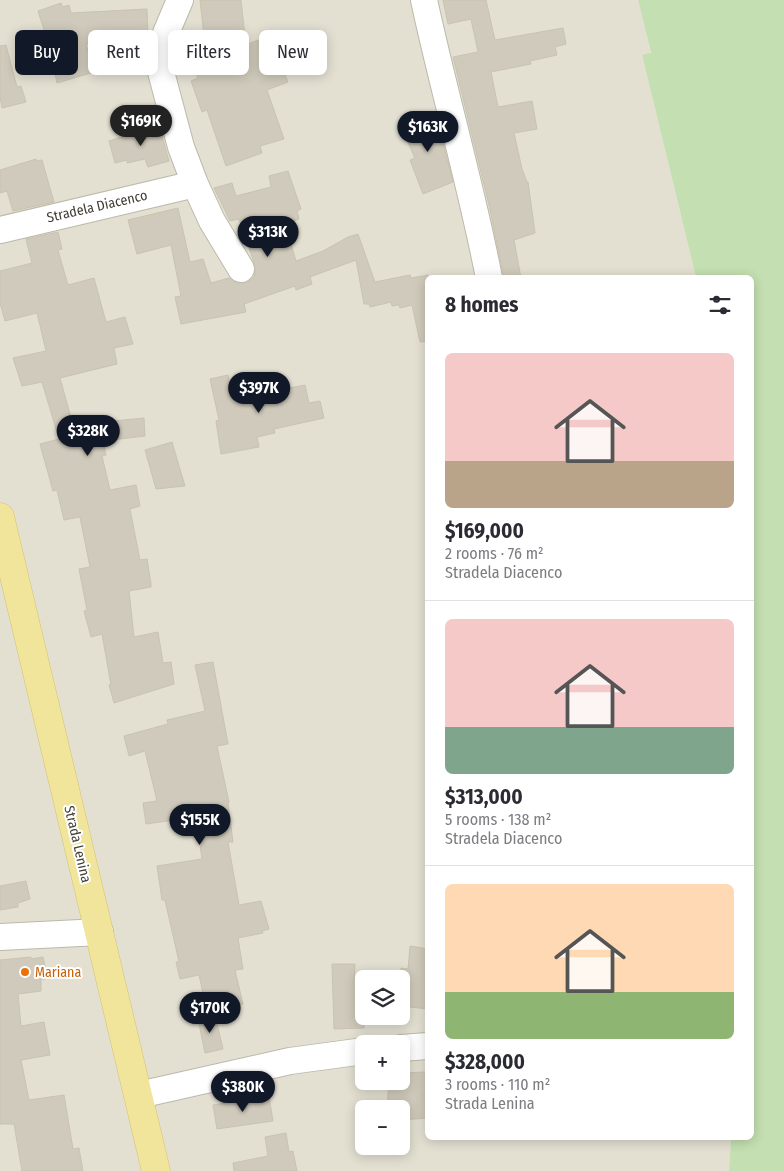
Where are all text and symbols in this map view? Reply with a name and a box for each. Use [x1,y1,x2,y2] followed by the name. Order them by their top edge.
[15,30,78,75] chip: Buy
[88,30,158,75] chip: Rent
[168,30,249,75] chip: Filters
[259,30,327,75] chip: New
[106,104,176,147] pin: $169K
[393,110,463,153] pin: $163K
[121,111,161,130] text: $169K
[408,117,448,136] text: $163K
[45,187,149,226] street label: Stradela Diacenco
[233,216,303,258] pin: $313K
[249,222,287,241] text: $313K
[706,291,734,319] icon: filters
[445,292,519,318] text: 8 homes
[224,372,294,414] pin: $397K
[239,378,279,397] text: $397K
[545,386,635,476] icon: home
[53,414,123,457] pin: $328K
[68,421,108,440] text: $328K
[445,518,524,544] text: $169,000
[445,544,544,563] text: 2 rooms · 76 m²
[445,563,562,582] text: Stradela Diacenco
[545,651,635,741] icon: home
[445,784,523,810] text: $313,000
[60,804,95,884] street label: Strada Lenina
[165,804,235,846] pin: $155K
[180,810,220,829] text: $155K
[445,810,551,829] text: 5 rooms · 138 m²
[445,829,562,848] text: Stradela Diacenco
[545,916,635,1006] icon: home
[35,964,81,981] place label: Mariana
[19,966,31,978] marker: Mariana
[355,970,410,1155] map controls
[355,970,410,1025] button: layers
[175,992,245,1034] pin: $170K
[191,998,229,1017] text: $170K
[355,1035,410,1090] button: +
[445,1049,525,1075] text: $328,000
[208,1070,278,1113] pin: $380K
[445,1075,550,1094] text: 3 rooms · 110 m²
[222,1077,264,1096] text: $380K
[445,1094,535,1113] text: Strada Lenina
[355,1100,410,1155] button: −

